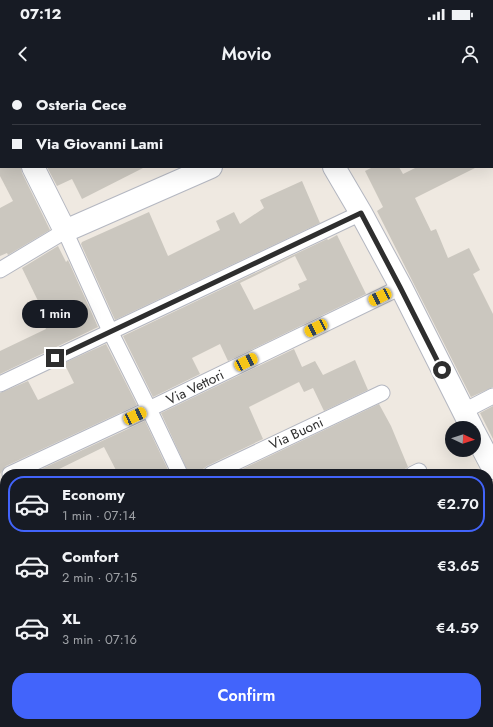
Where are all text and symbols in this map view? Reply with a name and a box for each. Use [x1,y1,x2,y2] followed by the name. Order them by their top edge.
[20,3,61,25] text: 07:12
[222,41,271,67] text: Movio
[12,43,34,65] icon: back
[459,43,481,65] icon: person
[36,94,127,116] text: Osteria Cece
[36,133,163,155] text: Via Giovanni Lami
[367,286,393,308] car
[22,300,88,328] callout: 1 min
[39,304,71,323] text: 1 min
[303,317,329,339] car
[46,349,64,367] route end
[233,351,259,373] car
[433,361,451,379] route start
[163,364,227,410] street label: Via Vettori
[122,405,148,427] car
[266,412,326,454] street label: Via Buoni
[445,421,481,457] north arrow
[445,421,481,457] map controls
[62,484,125,506] text: Economy
[14,486,50,522] icon: car
[437,493,479,515] text: €2.70
[62,506,136,525] text: 1 min · 07:14
[62,546,119,568] text: Comfort
[14,548,50,584] icon: car
[437,555,479,577] text: €3.65
[62,568,137,587] text: 2 min · 07:15
[62,608,80,630] text: XL
[14,610,50,646] icon: car
[436,617,479,639] text: €4.59
[62,630,137,649] text: 3 min · 07:16
[12,673,481,719] button: Confirm

